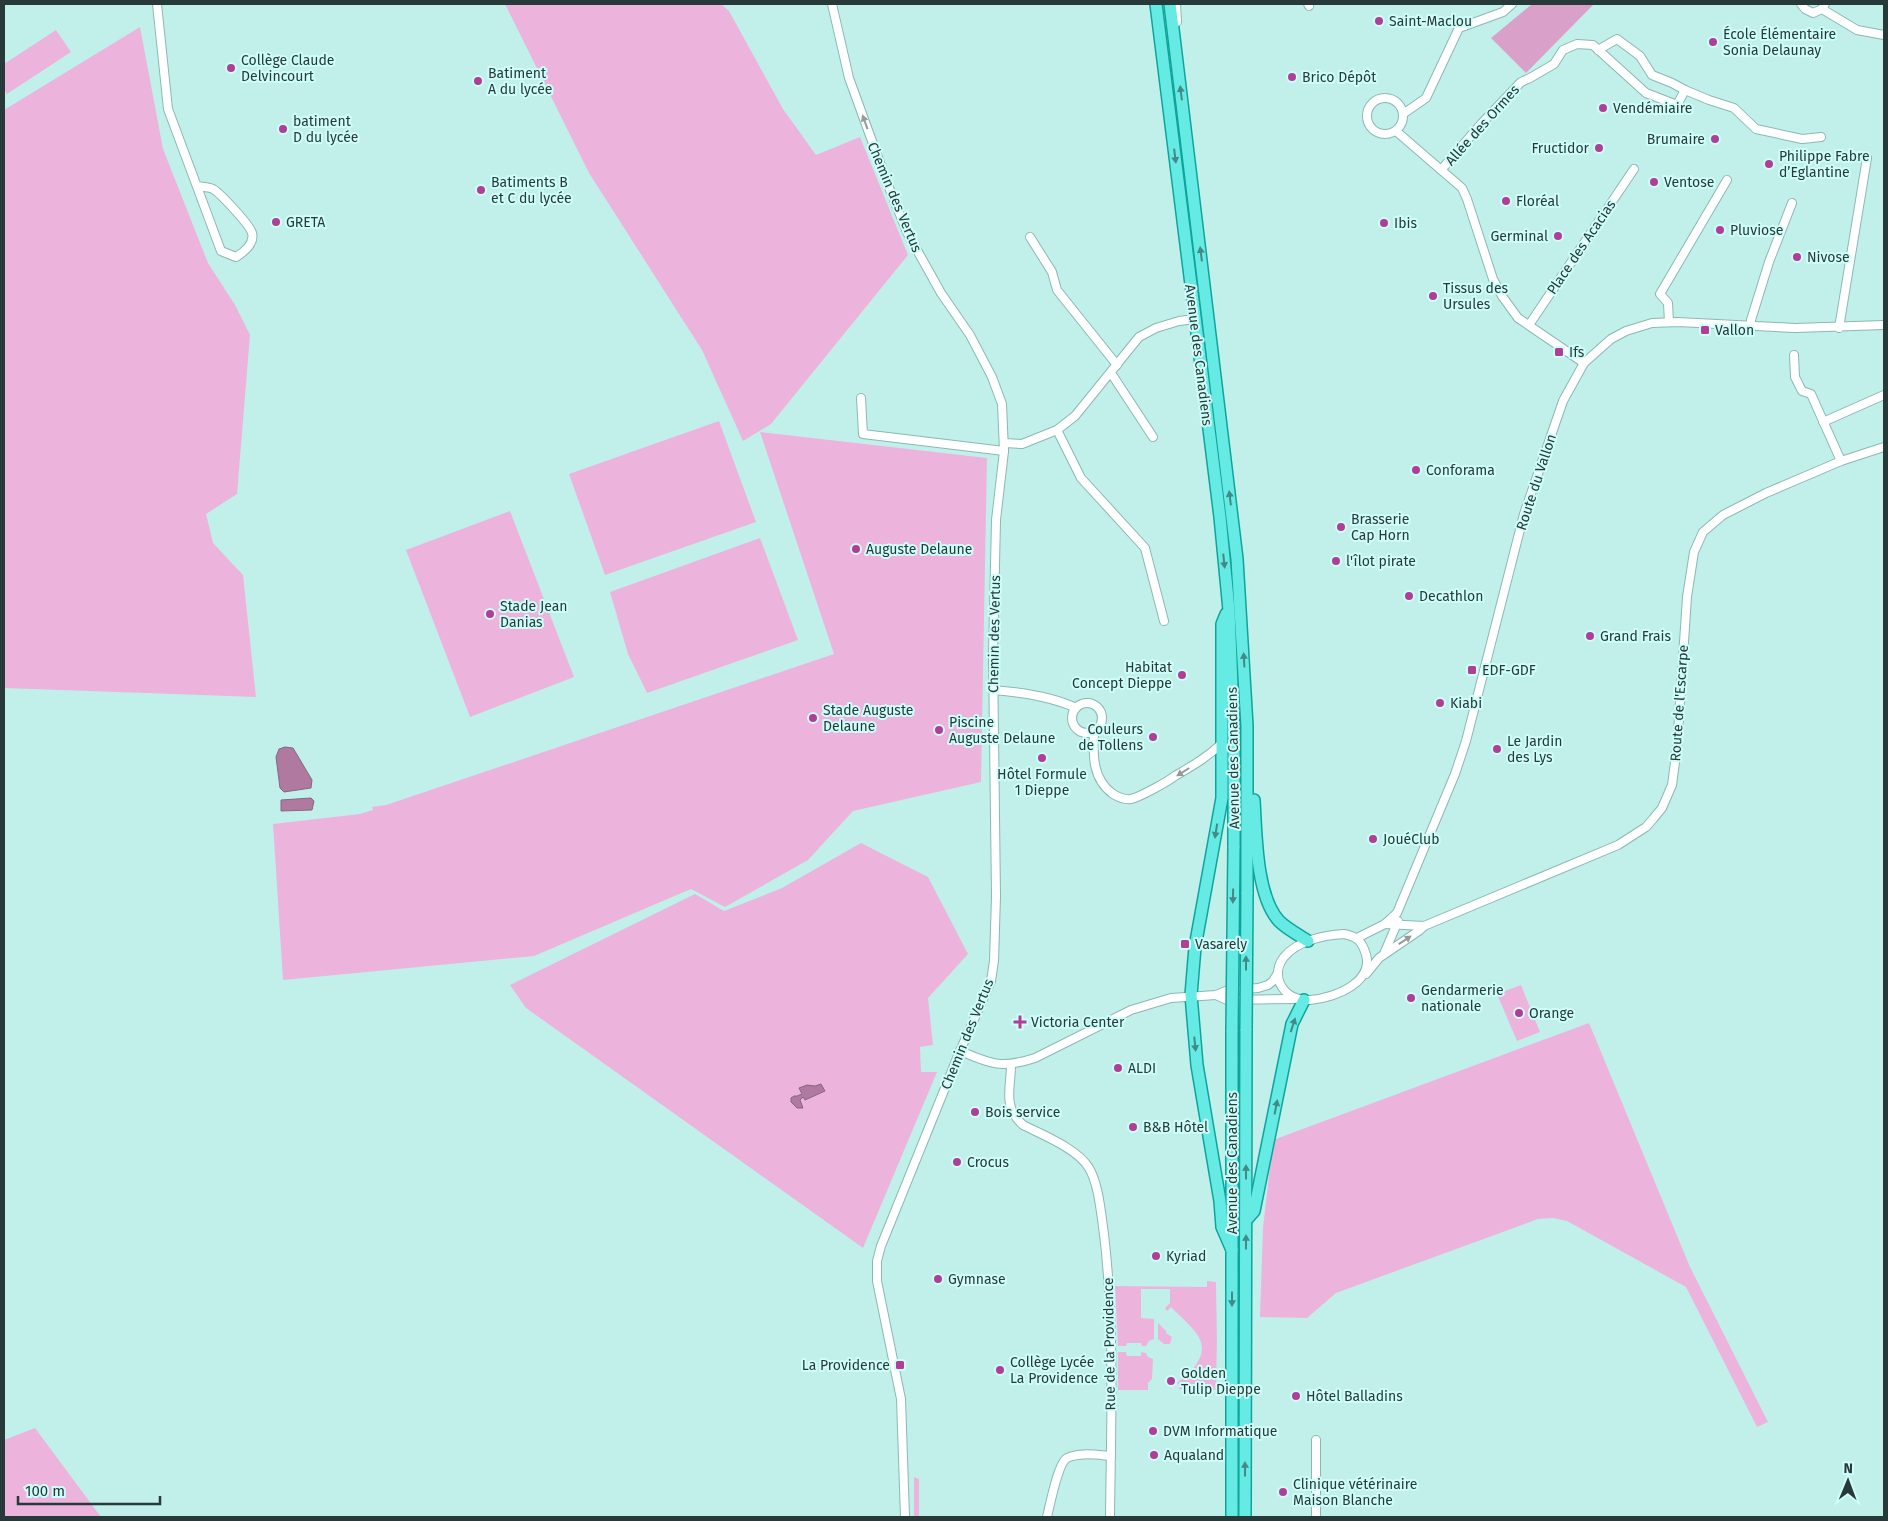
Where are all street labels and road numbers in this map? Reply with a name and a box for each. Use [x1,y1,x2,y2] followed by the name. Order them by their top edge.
[1442,81,1523,169] street label: Allée des Ormes
[864,140,926,255] street label: Chemin des Vertus
[1543,196,1620,298] street label: Place des Acacias
[1181,283,1216,427] street label: Avenue des Canadiens
[1513,432,1560,532] street label: Route du Vallon
[985,574,1004,693] street label: Chemin des Vertus
[1667,644,1692,762] street label: Route de l'Escarpe
[1224,686,1243,829] street label: Avenue des Canadiens
[938,976,998,1092] street label: Chemin des Vertus
[1224,1091,1241,1234] street label: Avenue des Canadiens
[1100,1277,1119,1411] street label: Rue de la Providence

